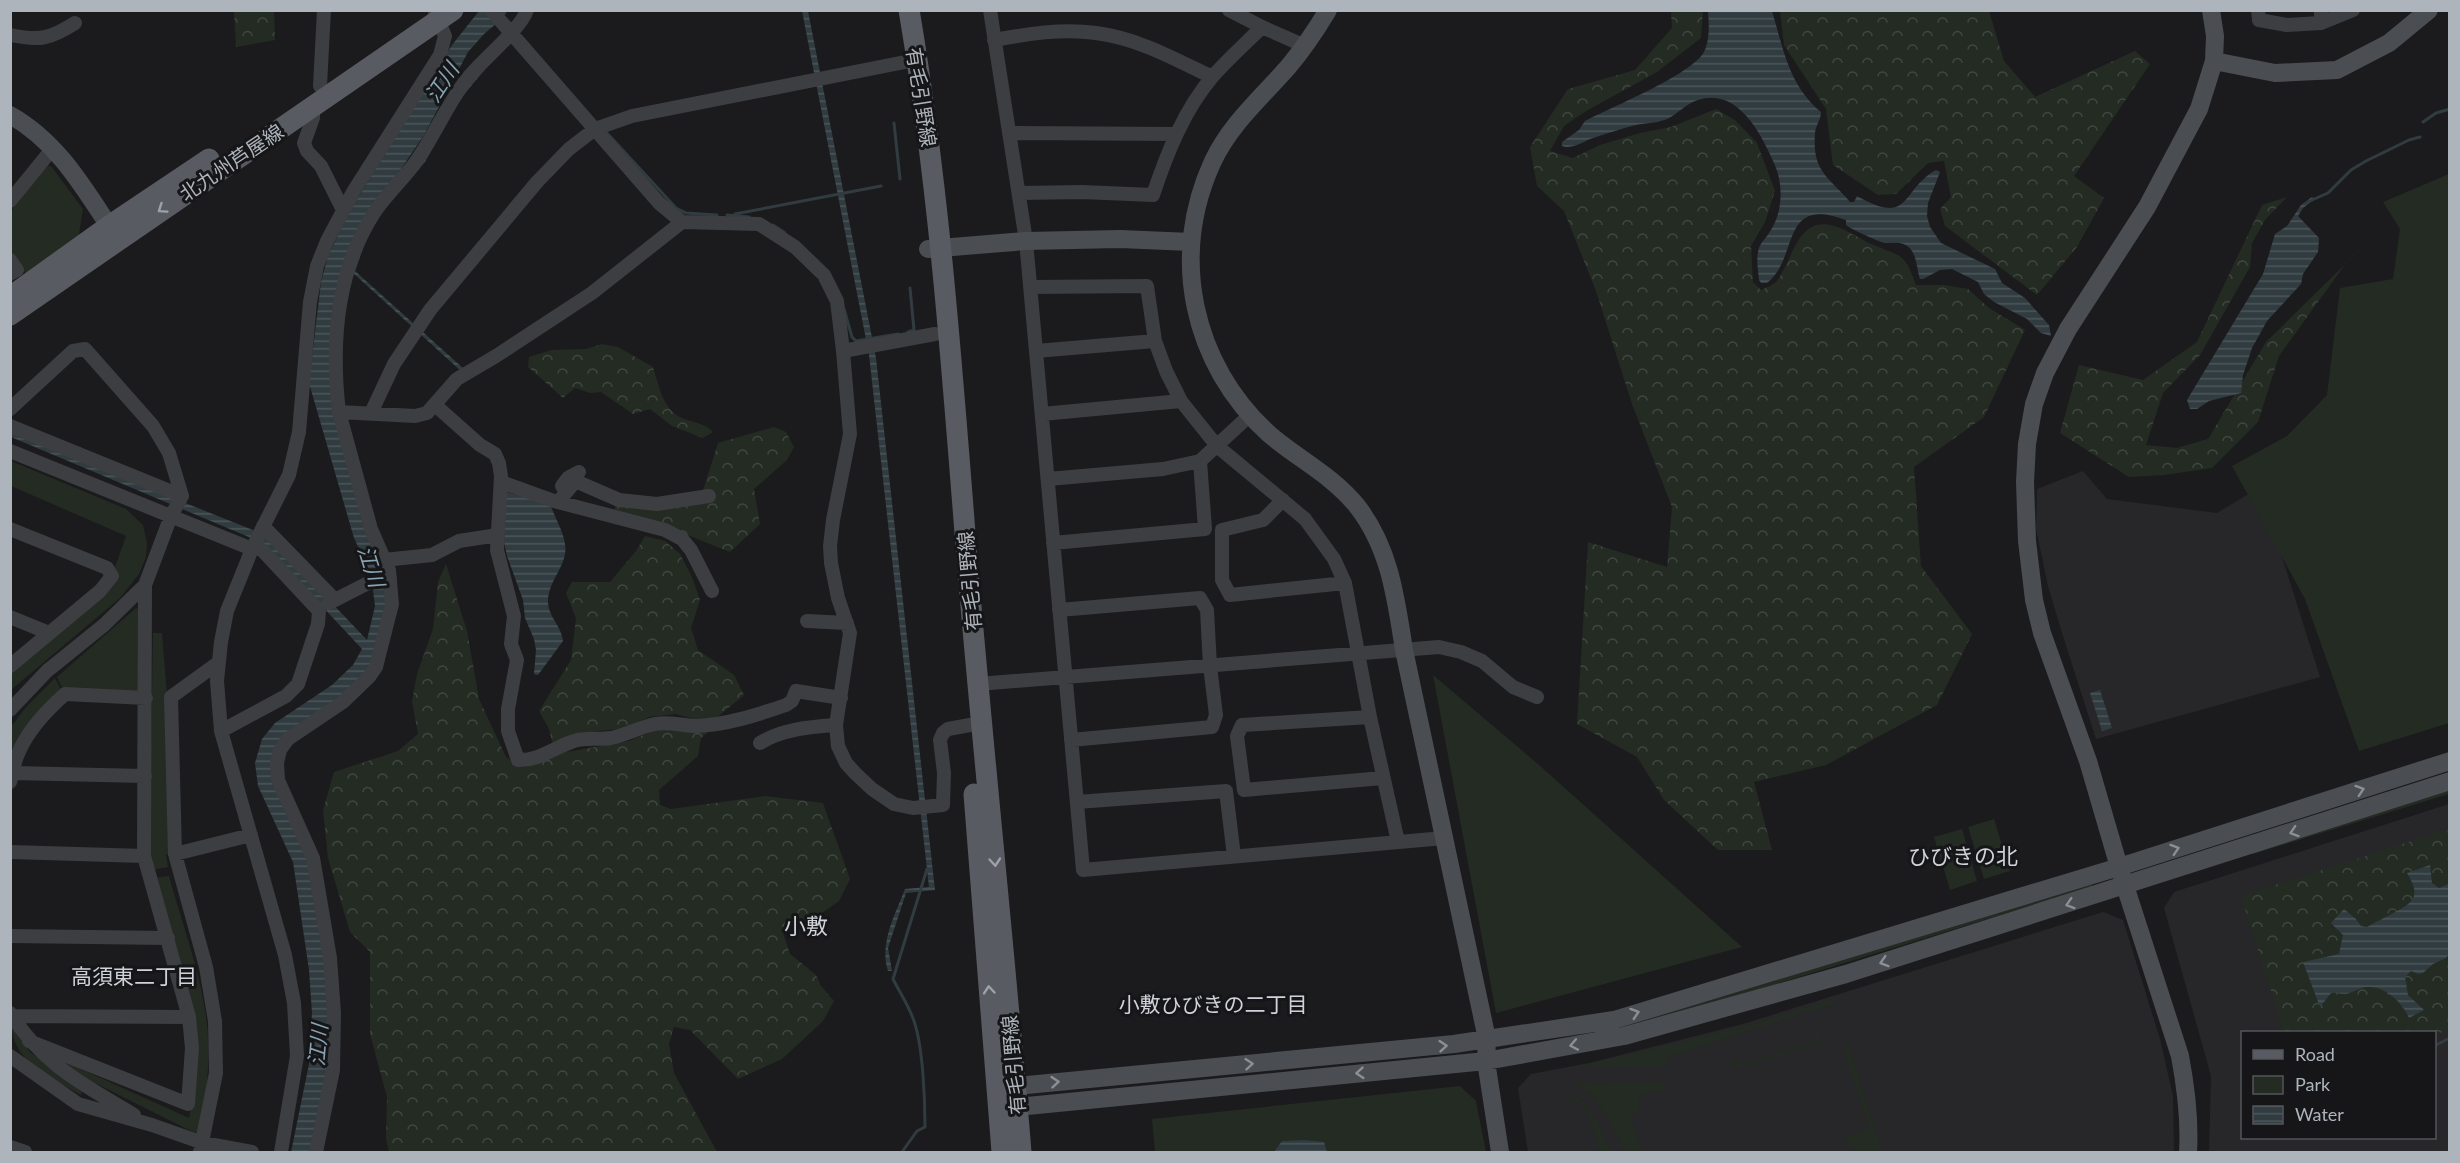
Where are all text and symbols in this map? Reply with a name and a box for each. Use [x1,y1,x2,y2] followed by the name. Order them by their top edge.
[902,46,942,148] street label: 有毛引野線
[419,56,464,106] water label: 江川
[175,118,287,206] street label: 北九州芦屋線
[158,202,169,213] one-way arrow
[953,530,985,632] street label: 有毛引野線
[354,542,391,592] water label: 江川
[2354,784,2365,797] one-way arrow
[2289,825,2300,837] one-way arrow
[1908,842,2018,869] district label: ひびきの北
[2169,844,2180,856] one-way arrow
[988,858,1001,867] one-way arrow
[2065,897,2076,909] one-way arrow
[784,912,828,939] district label: 小敷
[1879,955,1890,967] one-way arrow
[71,963,197,988] district label: 高須東二丁目
[983,985,996,994] one-way arrow
[1119,991,1308,1016] district label: 小敷ひびきの二丁目
[1629,1008,1640,1020] one-way arrow
[997,1014,1029,1116] street label: 有毛引野線
[303,1021,331,1067] water label: 江川
[2241,1031,2436,1139] legend
[1569,1038,1579,1051] one-way arrow
[1438,1040,1448,1053] one-way arrow
[2295,1043,2335,1065] text: Road
[1244,1058,1253,1071] one-way arrow
[1355,1066,1364,1079] one-way arrow
[2295,1073,2331,1095] text: Park
[1050,1076,1059,1089] one-way arrow
[2295,1103,2344,1125] text: Water

